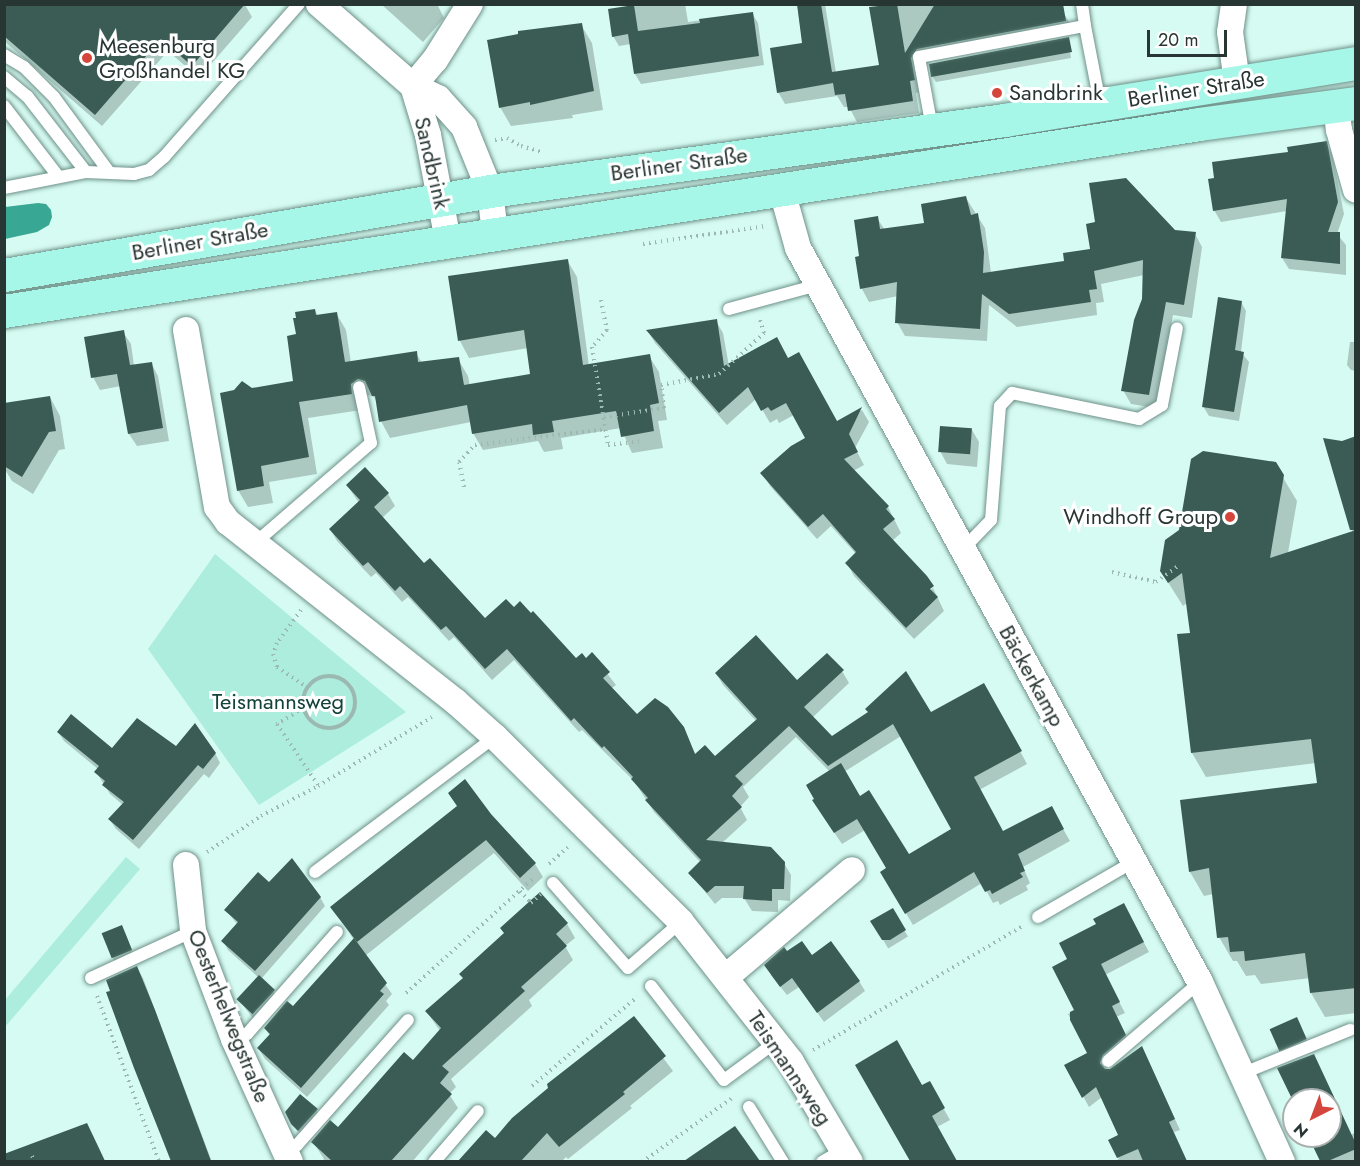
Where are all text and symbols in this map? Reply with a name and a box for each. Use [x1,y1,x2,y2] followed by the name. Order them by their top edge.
[1150,18,1230,56] scale bar
[1158,27,1198,53] text: 20 m
[99,32,245,84] place label: Meesenburg Großhandel KG
[80,51,94,65] marker: Meesenburg Großhandel KG
[1126,65,1266,113] street label: Berliner Straße
[1009,80,1103,106] place label: Sandbrink
[990,86,1004,100] marker: Sandbrink
[409,114,455,212] street label: Sandbrink
[609,141,749,187] street label: Berliner Straße
[130,216,270,266] street label: Berliner Straße
[1063,504,1218,530] place label: Windhoff Group
[1223,510,1237,524] marker: Windhoff Group
[993,621,1071,731] street label: Bäckerkamp
[212,689,344,715] park label: Teismannsweg
[182,926,276,1106] street label: Oesterhelwegstraße
[742,1006,838,1130] street label: Teismannsweg
[1282,1088,1342,1148] north arrow
[1289,1117,1313,1143] text: N

